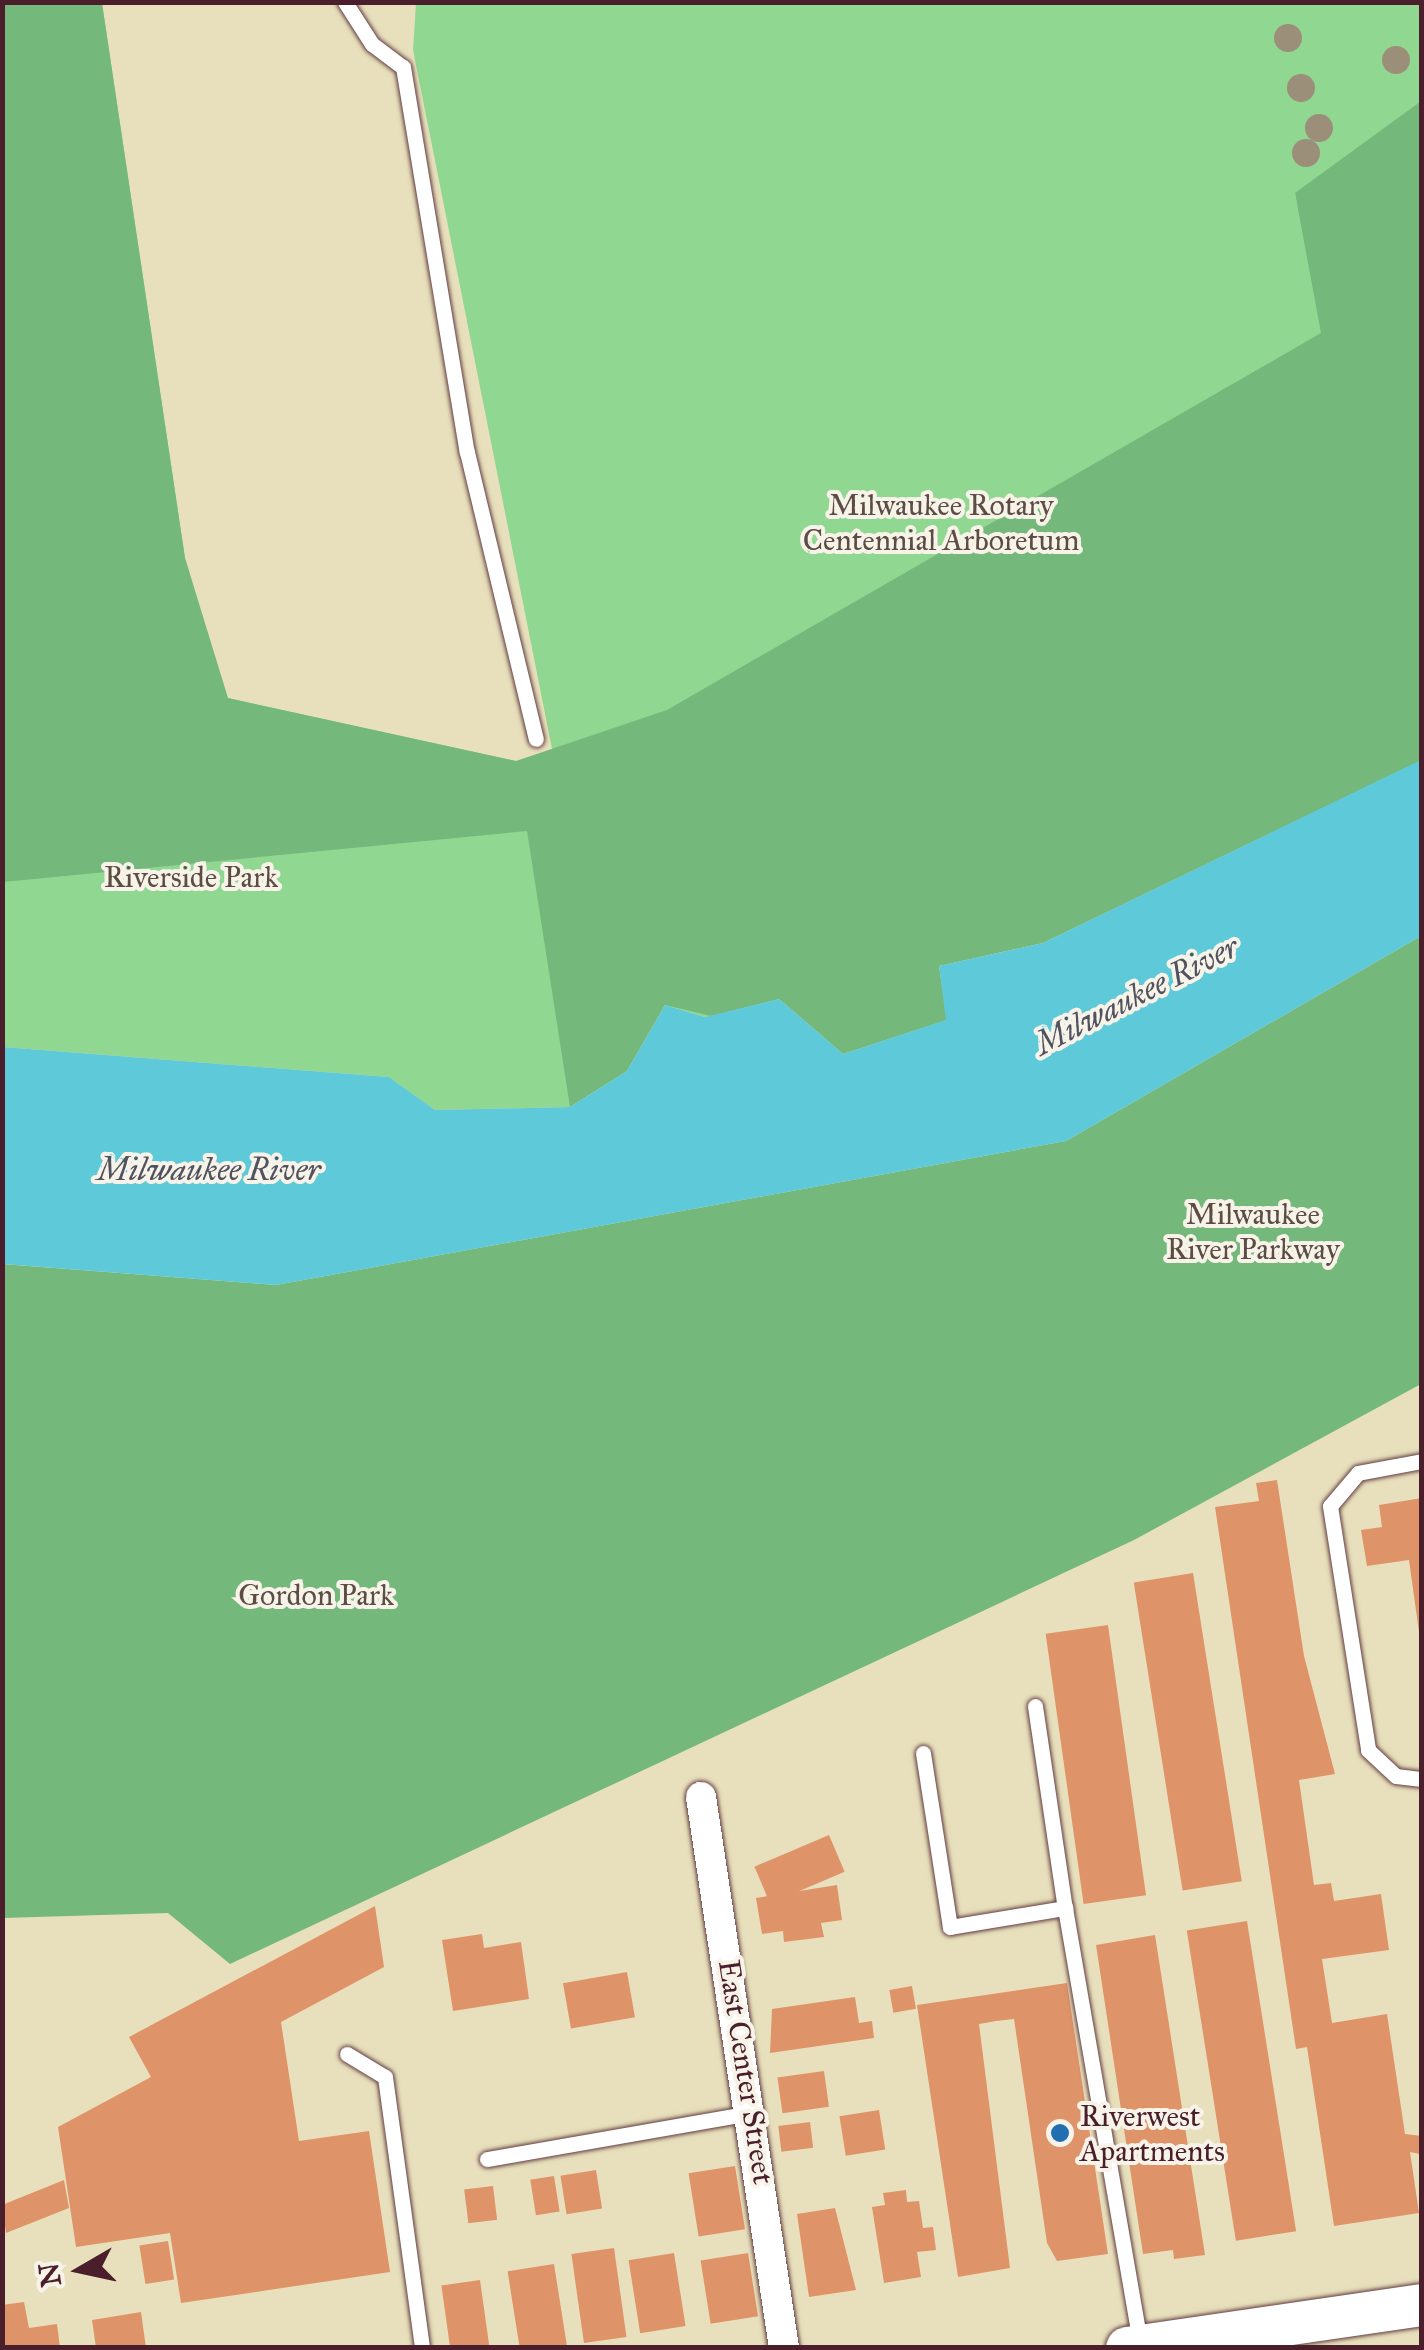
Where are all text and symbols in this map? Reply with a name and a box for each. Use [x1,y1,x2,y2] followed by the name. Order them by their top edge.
[803,487,1079,558] park label: Milwaukee Rotary Centennial Arboretum
[104,859,278,895] park label: Riverside Park
[1029,928,1245,1064] water label: Milwaukee River
[97,1151,321,1189] water label: Milwaukee River
[1166,1196,1340,1266] park label: Milwaukee River Parkway
[238,1577,394,1613] park label: Gordon Park
[710,1957,782,2187] street label: East Center Street
[1080,2098,1225,2168] place label: Riverwest Apartments
[1049,2122,1071,2144] marker: Riverwest Apartments
[30,2220,130,2320] north arrow
[31,2260,69,2289] text: N

